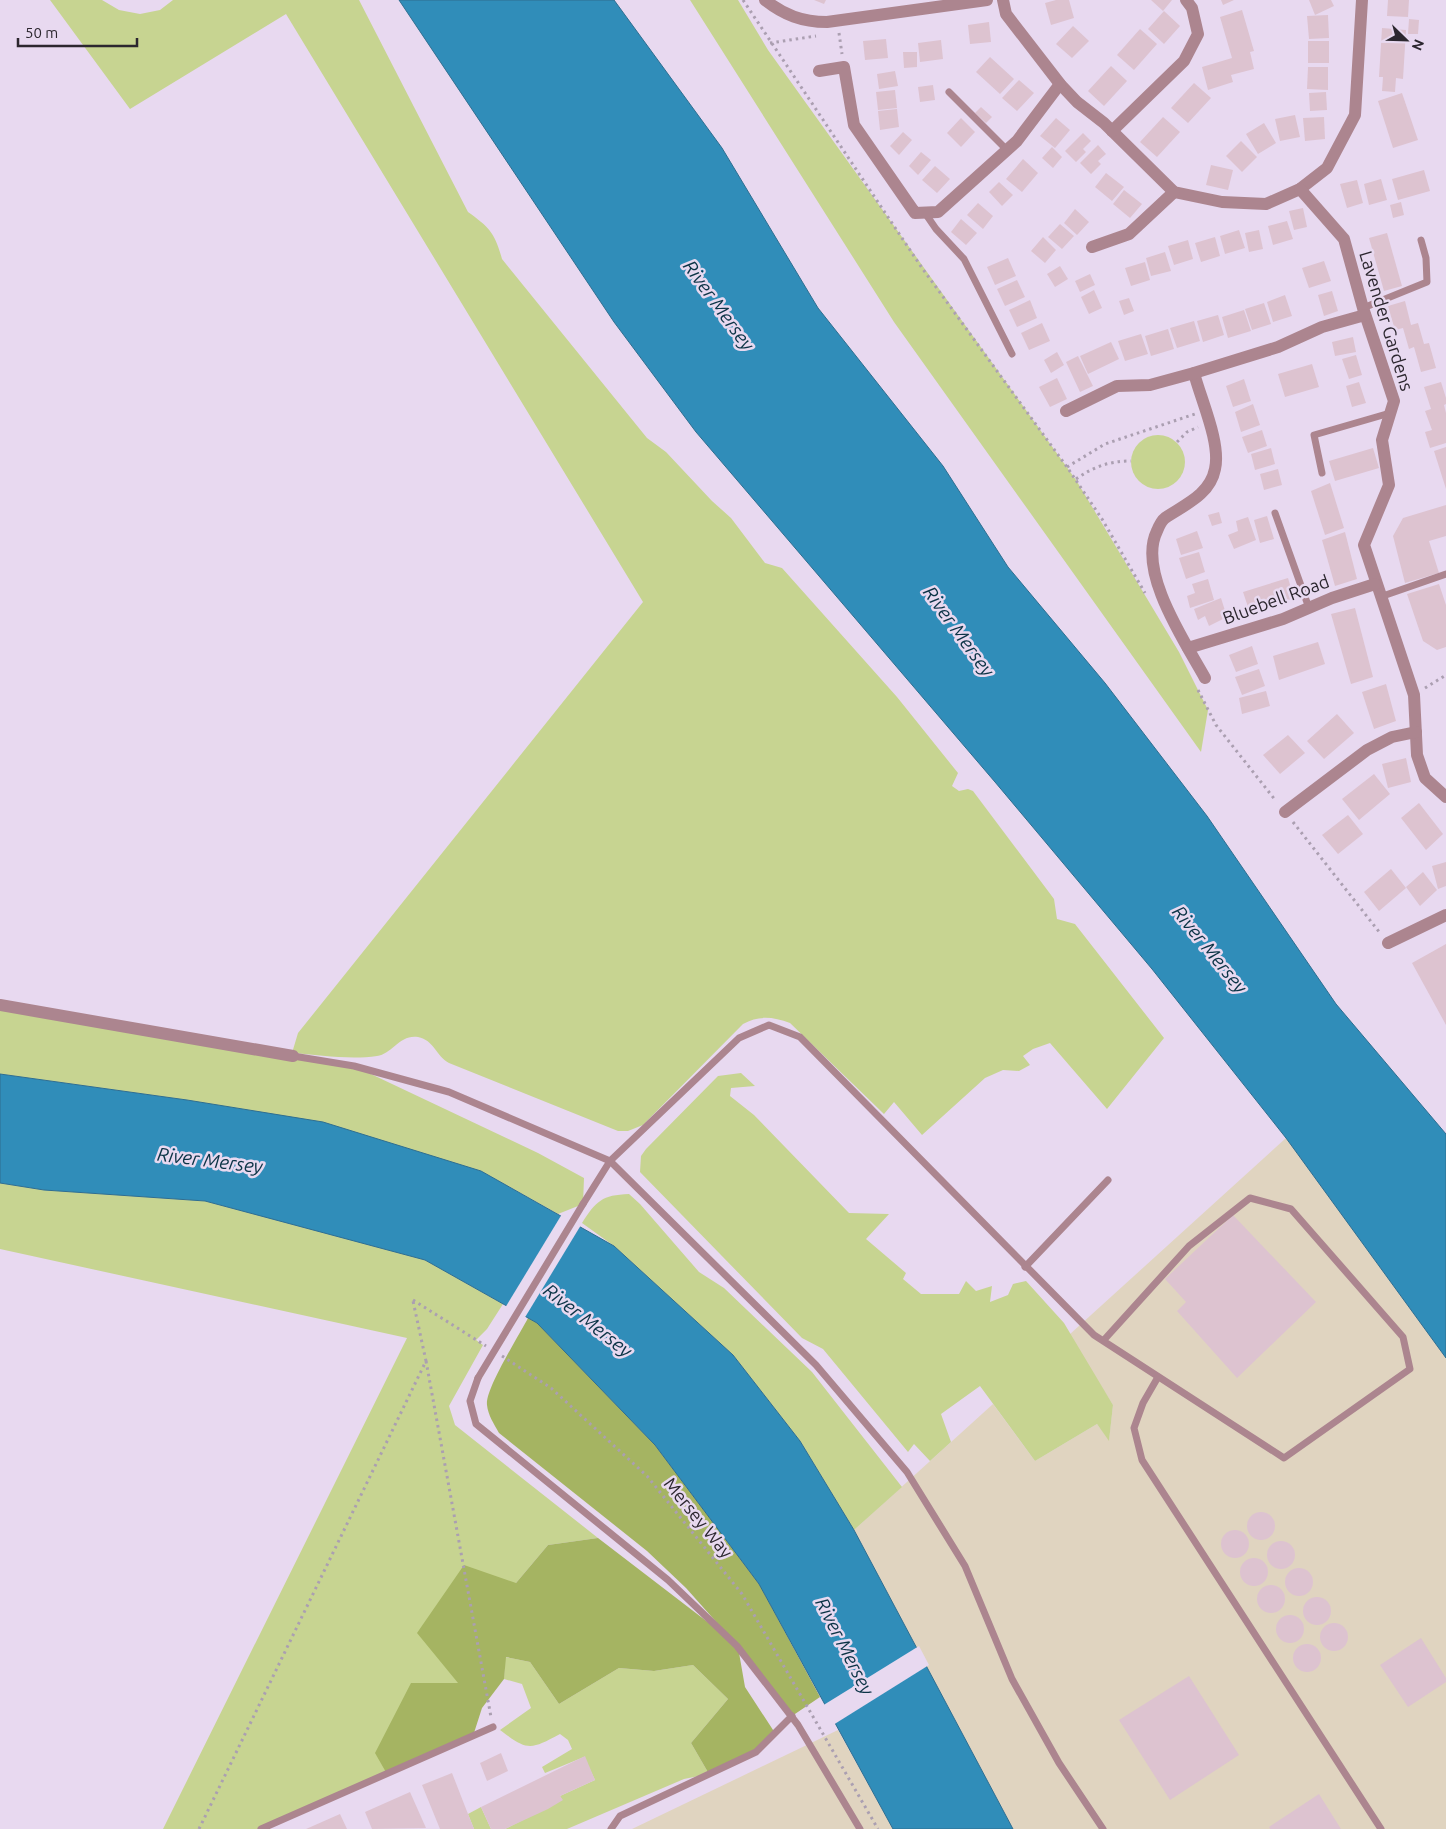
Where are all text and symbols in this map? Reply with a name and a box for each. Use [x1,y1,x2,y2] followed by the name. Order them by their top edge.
[18,15,136,47] scale bar
[1381,15,1431,65] north arrow
[25,24,58,41] text: 50 m
[1409,37,1427,53] text: N
[1356,248,1418,393] street label: Lavender Gardens
[679,256,760,355] water label: River Mersey
[1220,571,1332,628] street label: Bluebell Road
[919,582,1000,681] water label: River Mersey
[1168,901,1253,998] water label: River Mersey
[156,1143,265,1178] water label: River Mersey
[539,1279,637,1362] water label: River Mersey
[660,1473,737,1562] street label: Mersey Way
[811,1594,879,1699] water label: River Mersey

